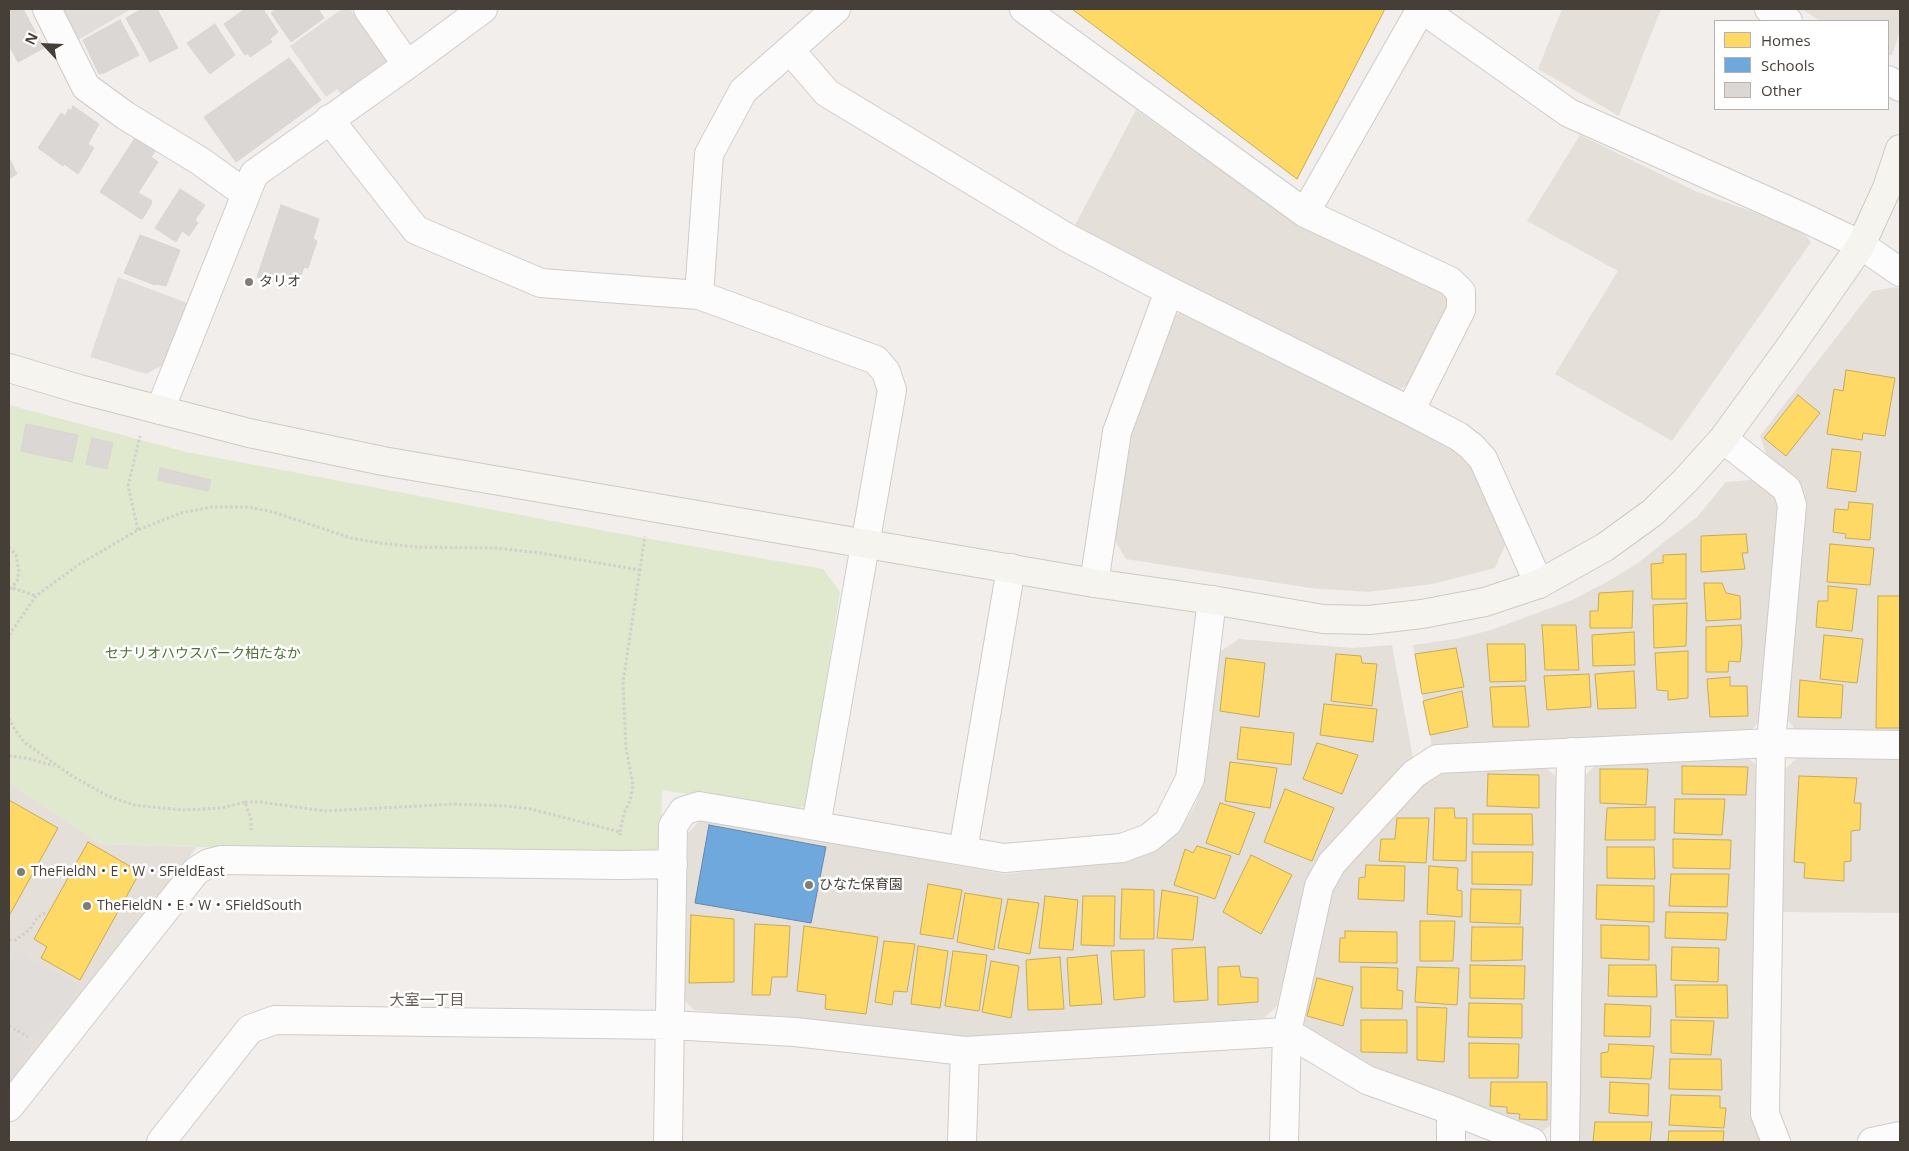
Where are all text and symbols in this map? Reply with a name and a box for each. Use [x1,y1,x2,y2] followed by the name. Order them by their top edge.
[20,20,70,70] north arrow
[1714,20,1889,110] legend
[20,29,42,48] text: N
[1761,30,1811,50] text: Homes
[1761,55,1815,75] text: Schools
[1761,80,1802,100] text: Other
[259,274,301,290] place label: タリオ
[243,276,255,288] marker: タリオ
[105,646,301,662] park label: セナリオハウスパーク柏たなか
[31,864,225,880] place label: TheFieldN・E・W・SFieldEast
[15,866,27,878] marker: TheFieldN・E・W・SFieldEast
[819,877,903,893] place label: ひなた保育園
[803,879,815,891] marker: ひなた保育園
[97,898,302,914] place label: TheFieldN・E・W・SFieldSouth
[81,900,93,912] marker: TheFieldN・E・W・SFieldSouth
[390,992,464,1010] district label: 大室一丁目

